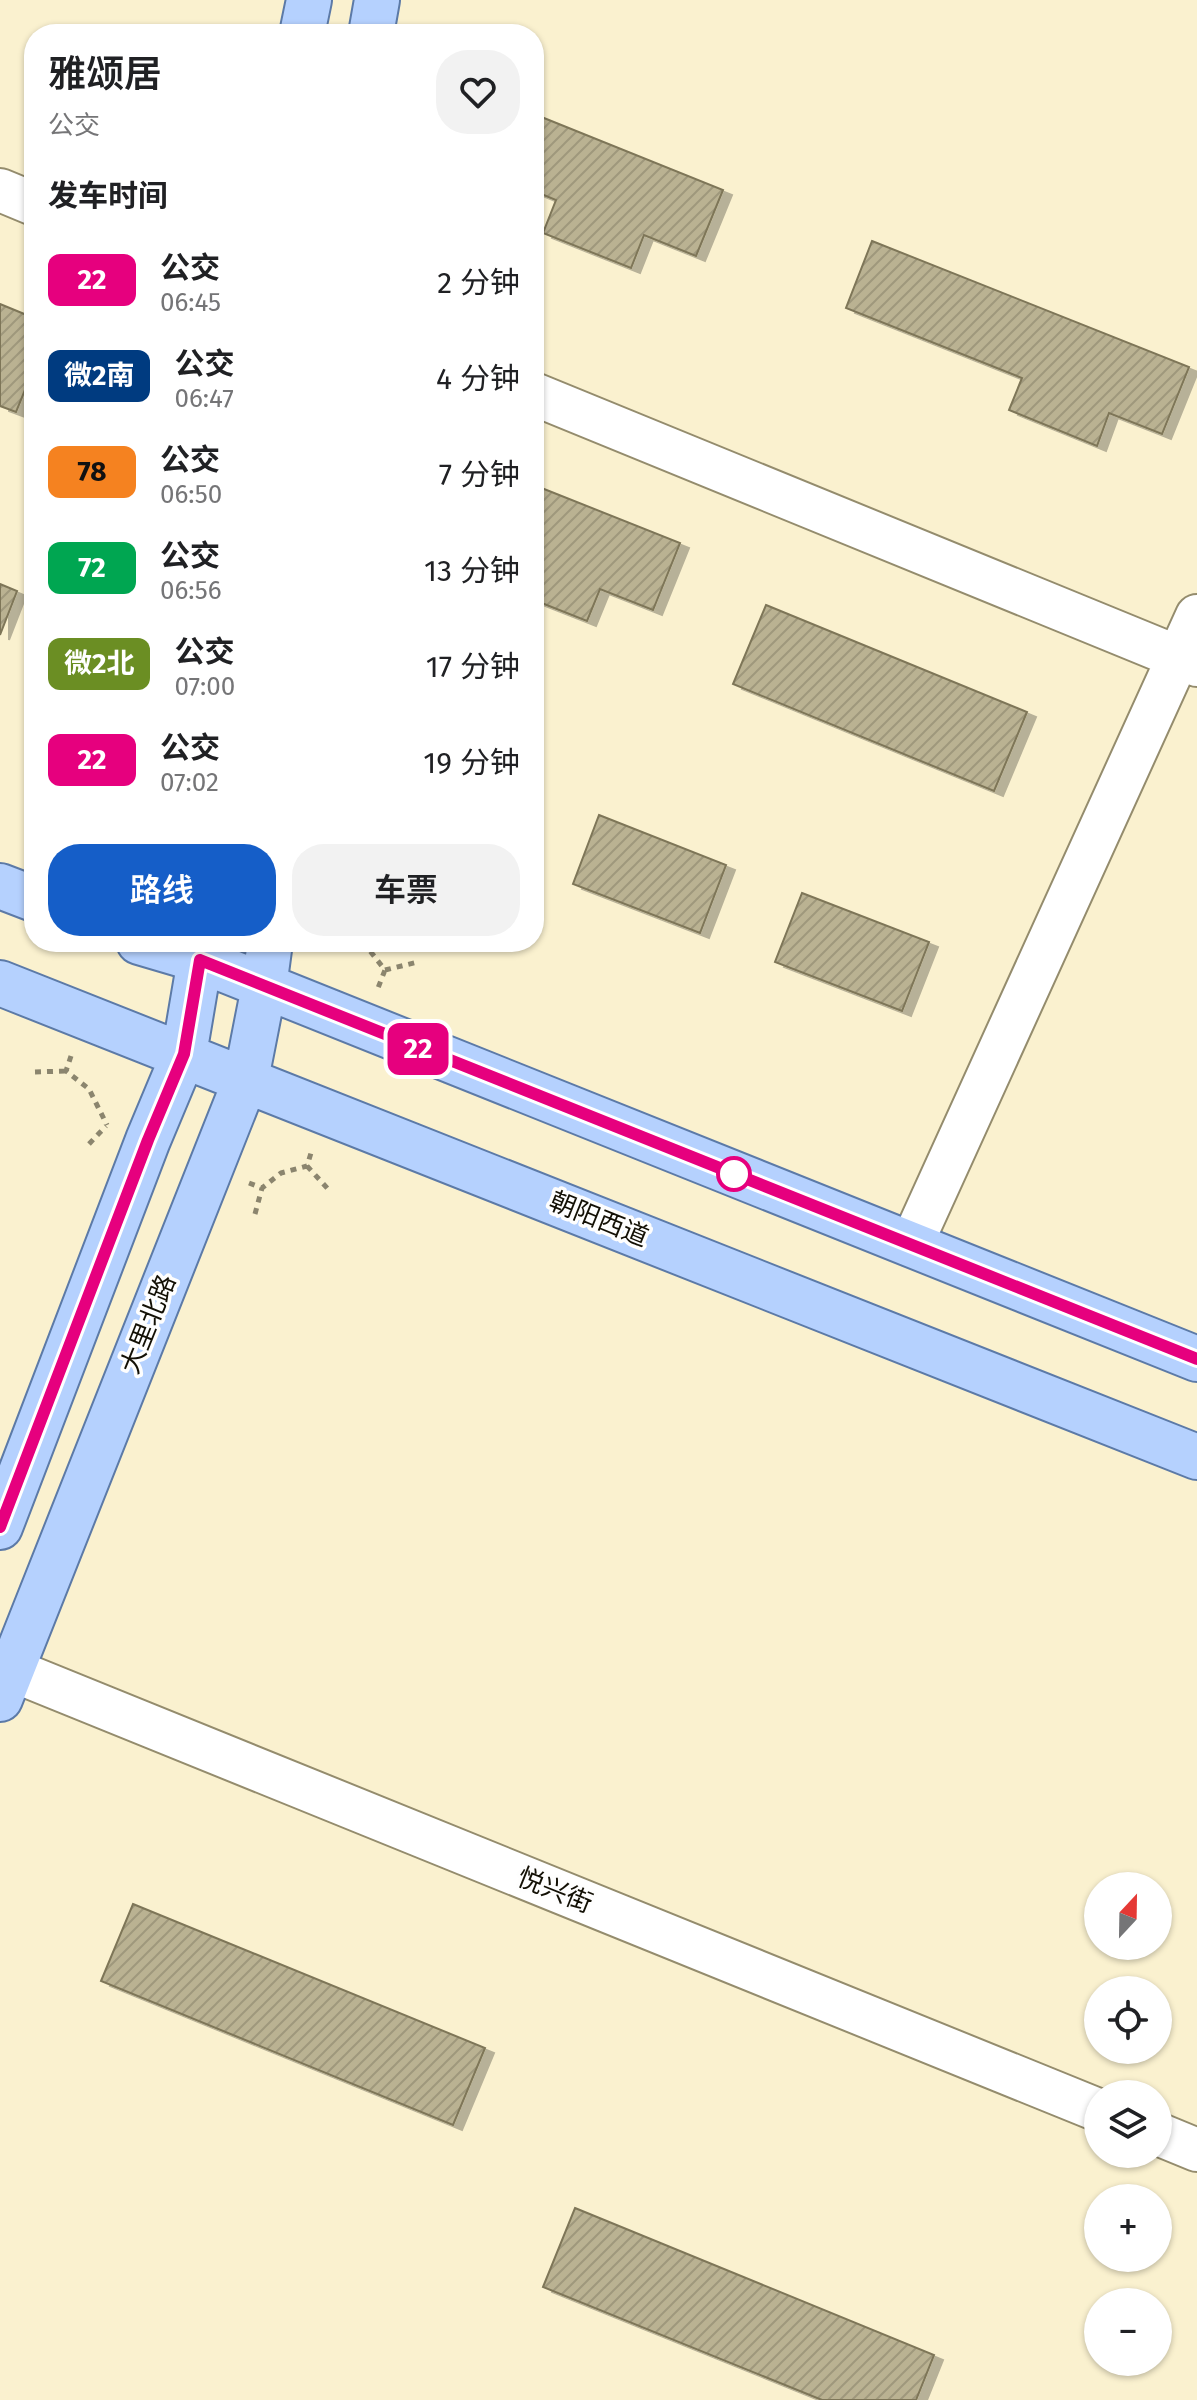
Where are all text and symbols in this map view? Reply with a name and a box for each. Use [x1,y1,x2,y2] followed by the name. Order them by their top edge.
[436,50,520,134] button: heart
[48,51,162,97] text: 雅颂居
[48,110,100,141] text: 公交
[48,178,168,214] text: 发车时间
[160,250,220,286] text: 公交
[78,263,106,296] text: 22
[437,265,520,301] text: 2 分钟
[160,287,221,318] text: 06:45
[174,346,234,382] text: 公交
[64,359,134,392] text: 微2南
[436,361,520,397] text: 4 分钟
[174,383,234,414] text: 06:47
[160,442,220,478] text: 公交
[78,455,106,488] text: 78
[439,457,520,493] text: 7 分钟
[160,479,222,510] text: 06:50
[160,538,220,574] text: 公交
[78,551,106,584] text: 72
[424,553,520,589] text: 13 分钟
[160,575,222,606] text: 06:56
[174,634,234,670] text: 公交
[64,647,134,680] text: 微2北
[426,649,520,685] text: 17 分钟
[174,671,235,702] text: 07:00
[160,730,220,766] text: 公交
[78,743,106,776] text: 22
[423,745,520,781] text: 19 分钟
[160,767,219,798] text: 07:02
[48,844,276,936] button: 路线
[292,844,520,936] button: 车票
[382,1023,454,1075] line badge: 22
[404,1032,432,1065] text: 22
[717,1157,751,1191] unlabelled marker
[545,1186,653,1253] street label: 朝阳西道
[115,1270,182,1378] street label: 大里北路
[513,1861,597,1919] street label: 悦兴街
[1084,1872,1172,1960] north arrow
[1084,1872,1172,2376] map controls
[1084,1976,1172,2064] button: locate
[1084,2080,1172,2168] button: layers
[1084,2184,1172,2272] button: +
[1084,2288,1172,2376] button: −

